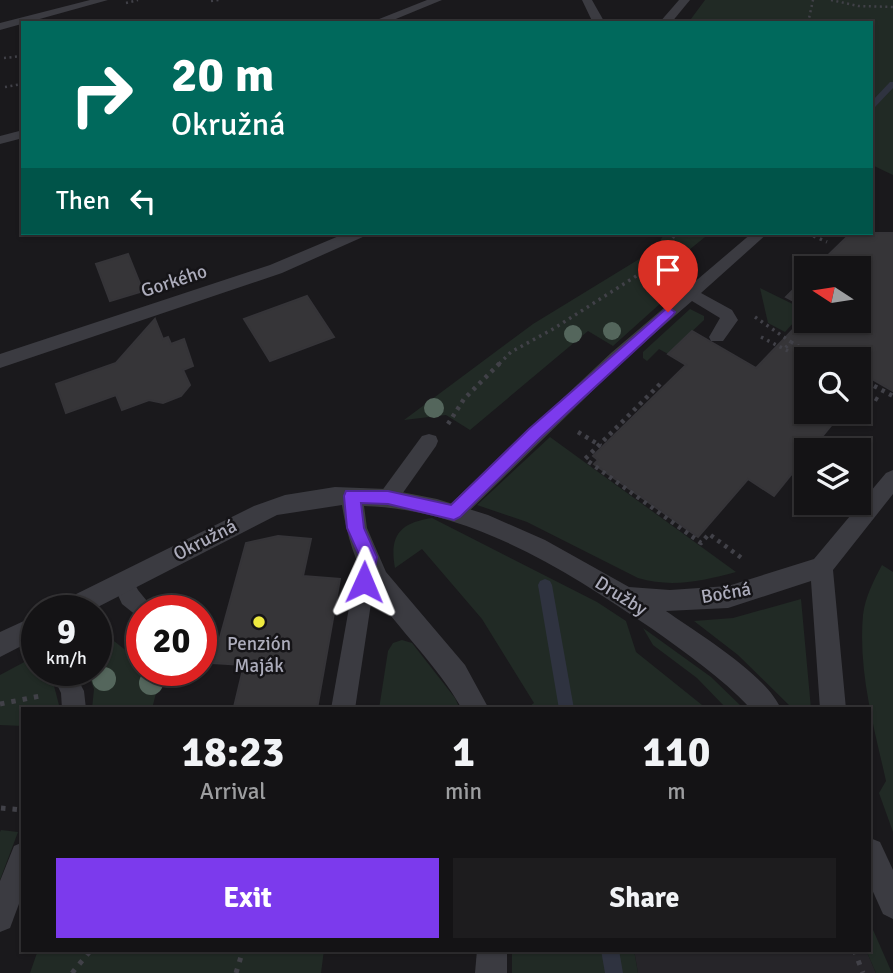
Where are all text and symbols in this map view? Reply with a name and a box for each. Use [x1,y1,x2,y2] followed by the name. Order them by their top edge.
[171,45,274,105] text: 20 m
[56,49,147,140] icon: right
[171,105,285,144] text: Okružná
[124,182,162,220] icon: left
[56,185,110,217] text: Then
[638,240,698,312] pin
[649,251,687,289] icon: arrive
[794,256,872,332] north arrow
[794,256,871,515] map controls
[138,259,210,303] street label: Gorkého
[794,347,871,424] button: search
[794,438,871,515] button: layers
[169,514,241,566] street label: Okružná
[327,545,401,619] position arrow
[590,571,652,621] street label: Družby
[699,577,753,609] street label: Bočná
[126,595,217,686] speed limit sign: 20
[57,610,76,653] text: 9
[251,614,267,630] marker: Penzión Maják
[227,632,291,678] place label: Penzión Maják
[46,647,87,669] text: km/h
[181,727,285,778] text: 18:23
[452,727,475,778] text: 1
[642,727,711,778] text: 110
[200,777,266,806] text: Arrival
[445,777,482,806] text: min
[667,777,686,806] text: m
[56,858,439,938] button: Exit
[453,858,836,938] button: Share

